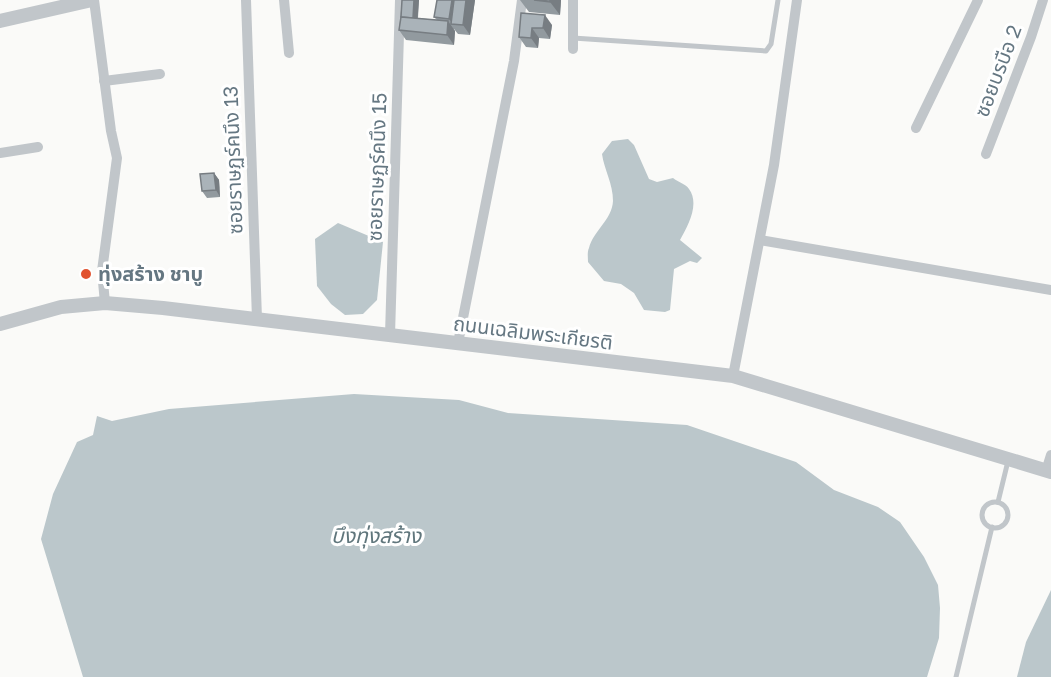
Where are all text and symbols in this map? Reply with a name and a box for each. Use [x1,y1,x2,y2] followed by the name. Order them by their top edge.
[969,21,1026,120] street label: ซอยบรบือ 2
[217,85,247,235] street label: ซอยราษฏร์คนึง 13
[361,92,391,242] street label: ซอยราษฏร์คนึง 15
[98,261,203,286] place label: ทุ่งสร้าง ชาบู
[79,267,93,281] marker: ทุ่งสร้าง ชาบู
[452,310,614,354] street label: ถนนเฉลิมพระเกียรติ
[331,522,423,549] water label: บึงทุ่งสร้าง

